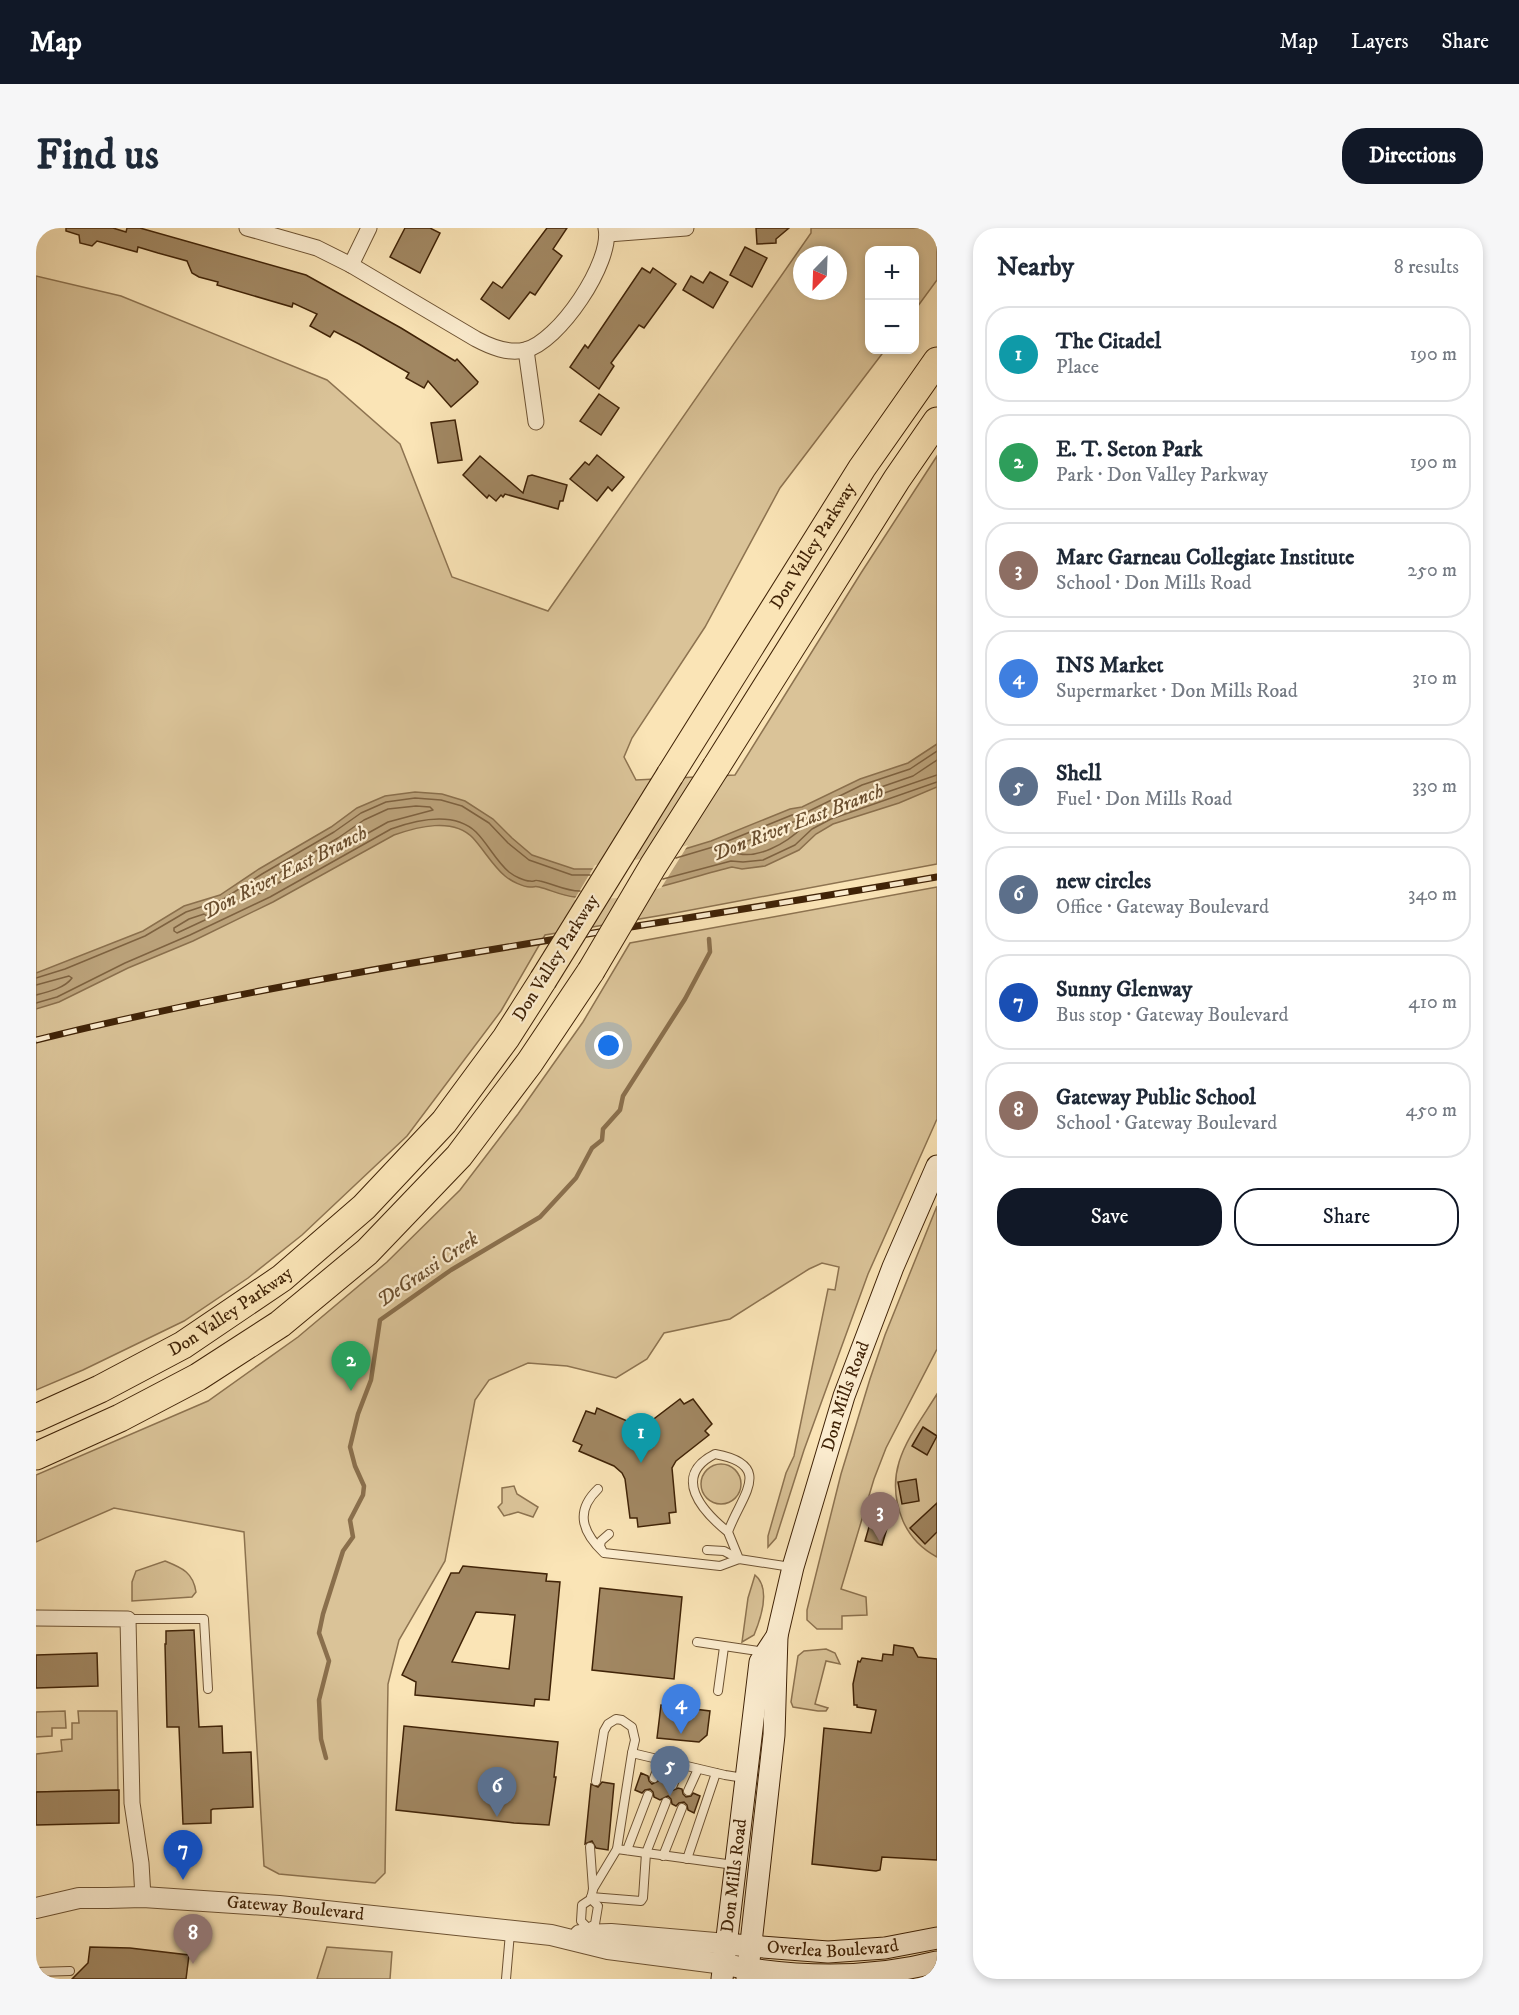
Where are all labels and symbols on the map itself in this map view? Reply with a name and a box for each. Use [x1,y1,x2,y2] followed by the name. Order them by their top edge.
[793,246,847,300] north arrow
[765,478,861,613] street label: Don Valley Parkway
[709,779,887,867] water label: Don River East Branch
[198,821,372,925] water label: Don River East Branch
[508,890,604,1025] street label: Don Valley Parkway
[594,1031,623,1060] your location
[372,1227,484,1313] water label: DeGrassi Creek
[165,1262,298,1362] street label: Don Valley Parkway
[817,1338,875,1454] street label: Don Mills Road
[332,1342,370,1391] pin: 2
[622,1414,660,1463] pin: 1
[860,1492,900,1542] pin: 3
[662,1684,700,1734] pin: 4
[650,1746,690,1796] pin: 5
[478,1768,516,1817] pin: 6
[717,1818,752,1934] street label: Don Mills Road
[164,1830,202,1880] pin: 7
[226,1892,365,1926] street label: Gateway Boulevard
[174,1914,212,1964] pin: 8
[766,1935,900,1963] street label: Overlea Boulevard

